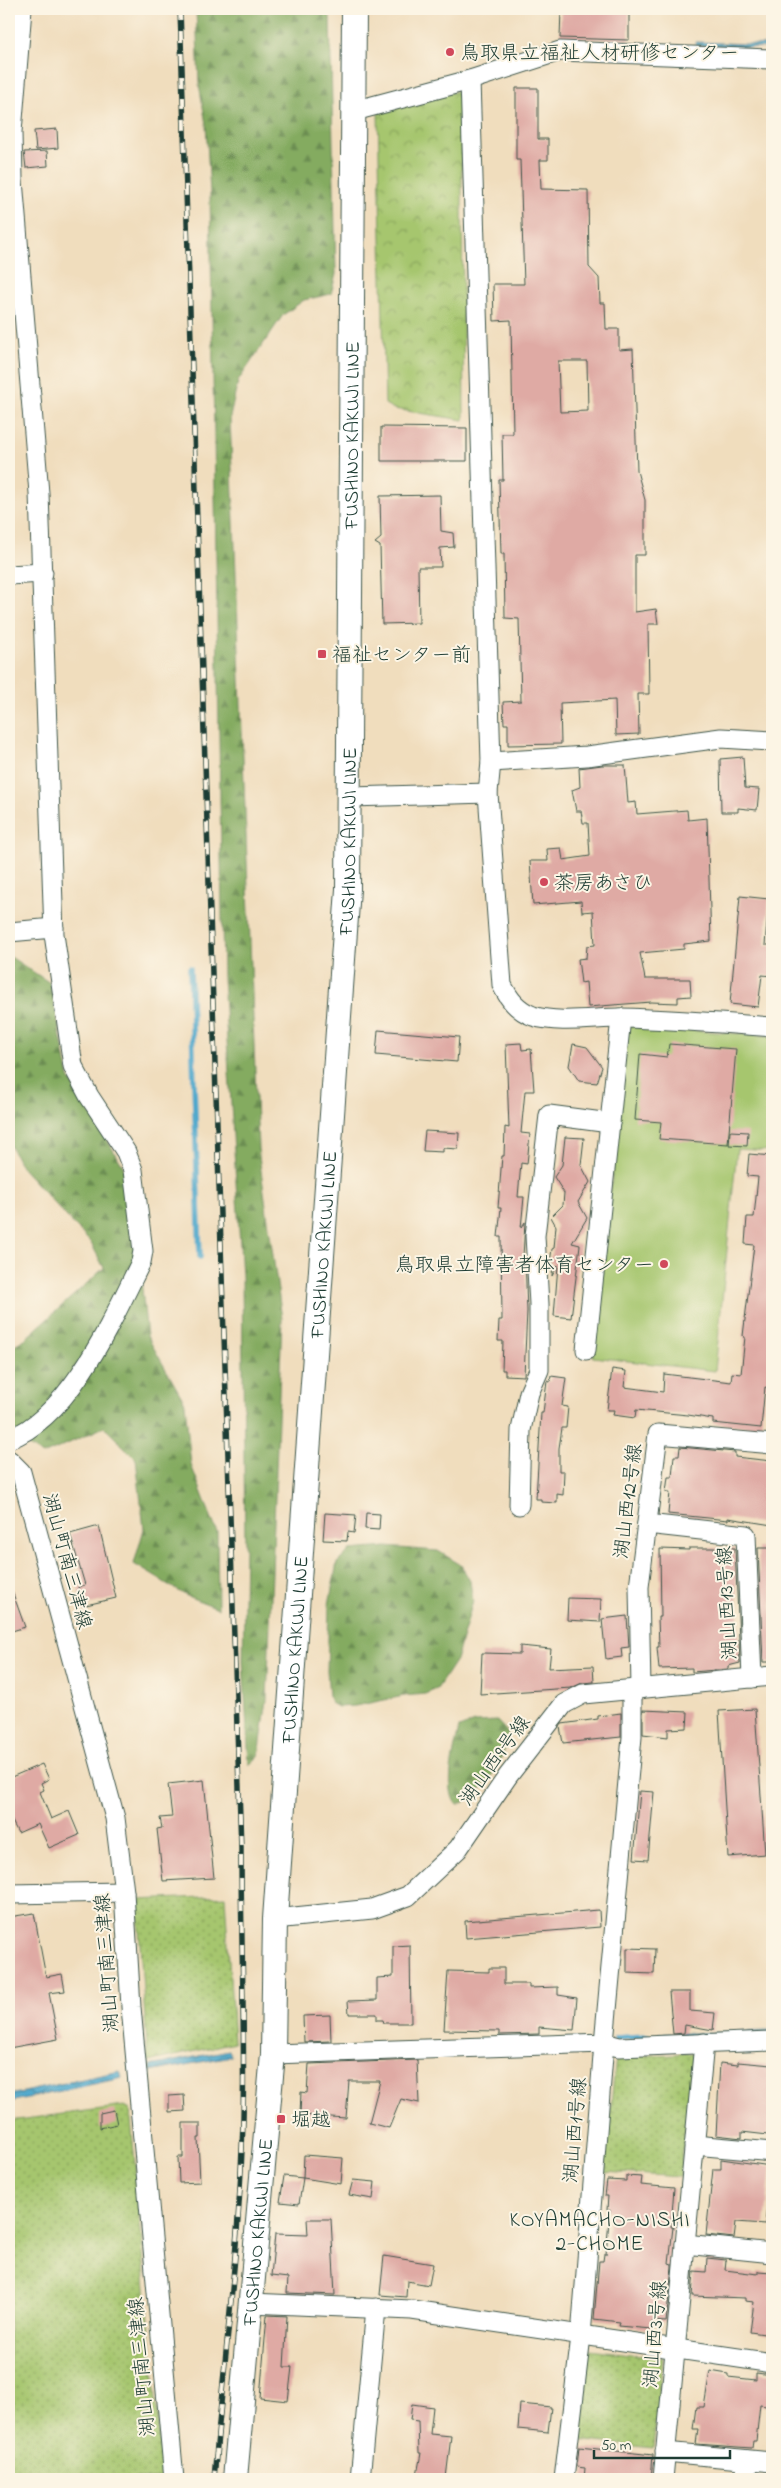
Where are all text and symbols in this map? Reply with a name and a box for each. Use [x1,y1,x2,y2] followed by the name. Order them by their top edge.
[460,40,739,69] place label: 鳥取県立福祉人材研修センター
[444,46,456,58] marker: 鳥取県立福祉人材研修センター
[338,341,369,530] street label: FUSHINO KAKUJI LINE
[332,642,471,671] place label: 福祉センター前
[316,648,328,660] marker: 福祉センター前
[333,747,366,937] street label: FUSHINO KAKUJI LINE
[554,870,653,899] place label: 茶房あさひ
[538,876,550,888] marker: 茶房あさひ
[304,1150,346,1340] street label: FUSHINO KAKUJI LINE
[395,1252,654,1281] place label: 鳥取県立障害者体育センター
[658,1258,670,1270] marker: 鳥取県立障害者体育センター
[608,1442,651,1561] street label: 湖山西12号線
[33,1490,98,1633] street label: 湖山町南三津線
[711,1545,746,1661] street label: 湖山西13号線
[275,1555,318,1745] street label: FUSHINO KAKUJI LINE
[453,1710,539,1813] street label: 湖山西9号線
[89,1892,128,2034] street label: 湖山町南三津線
[557,2076,596,2184] street label: 湖山西1号線
[291,2107,331,2136] place label: 堀越
[275,2113,287,2125] marker: 堀越
[237,2137,282,2328] street label: FUSHINO KAKUJI LINE
[510,2206,690,2260] district label: KOYAMACHO-NISHI 2-CHOME
[637,2279,676,2389] street label: 湖山西3号線
[123,2296,164,2438] street label: 湖山町南三津線
[594,2428,730,2460] scale bar
[601,2435,632,2457] text: 50 m

